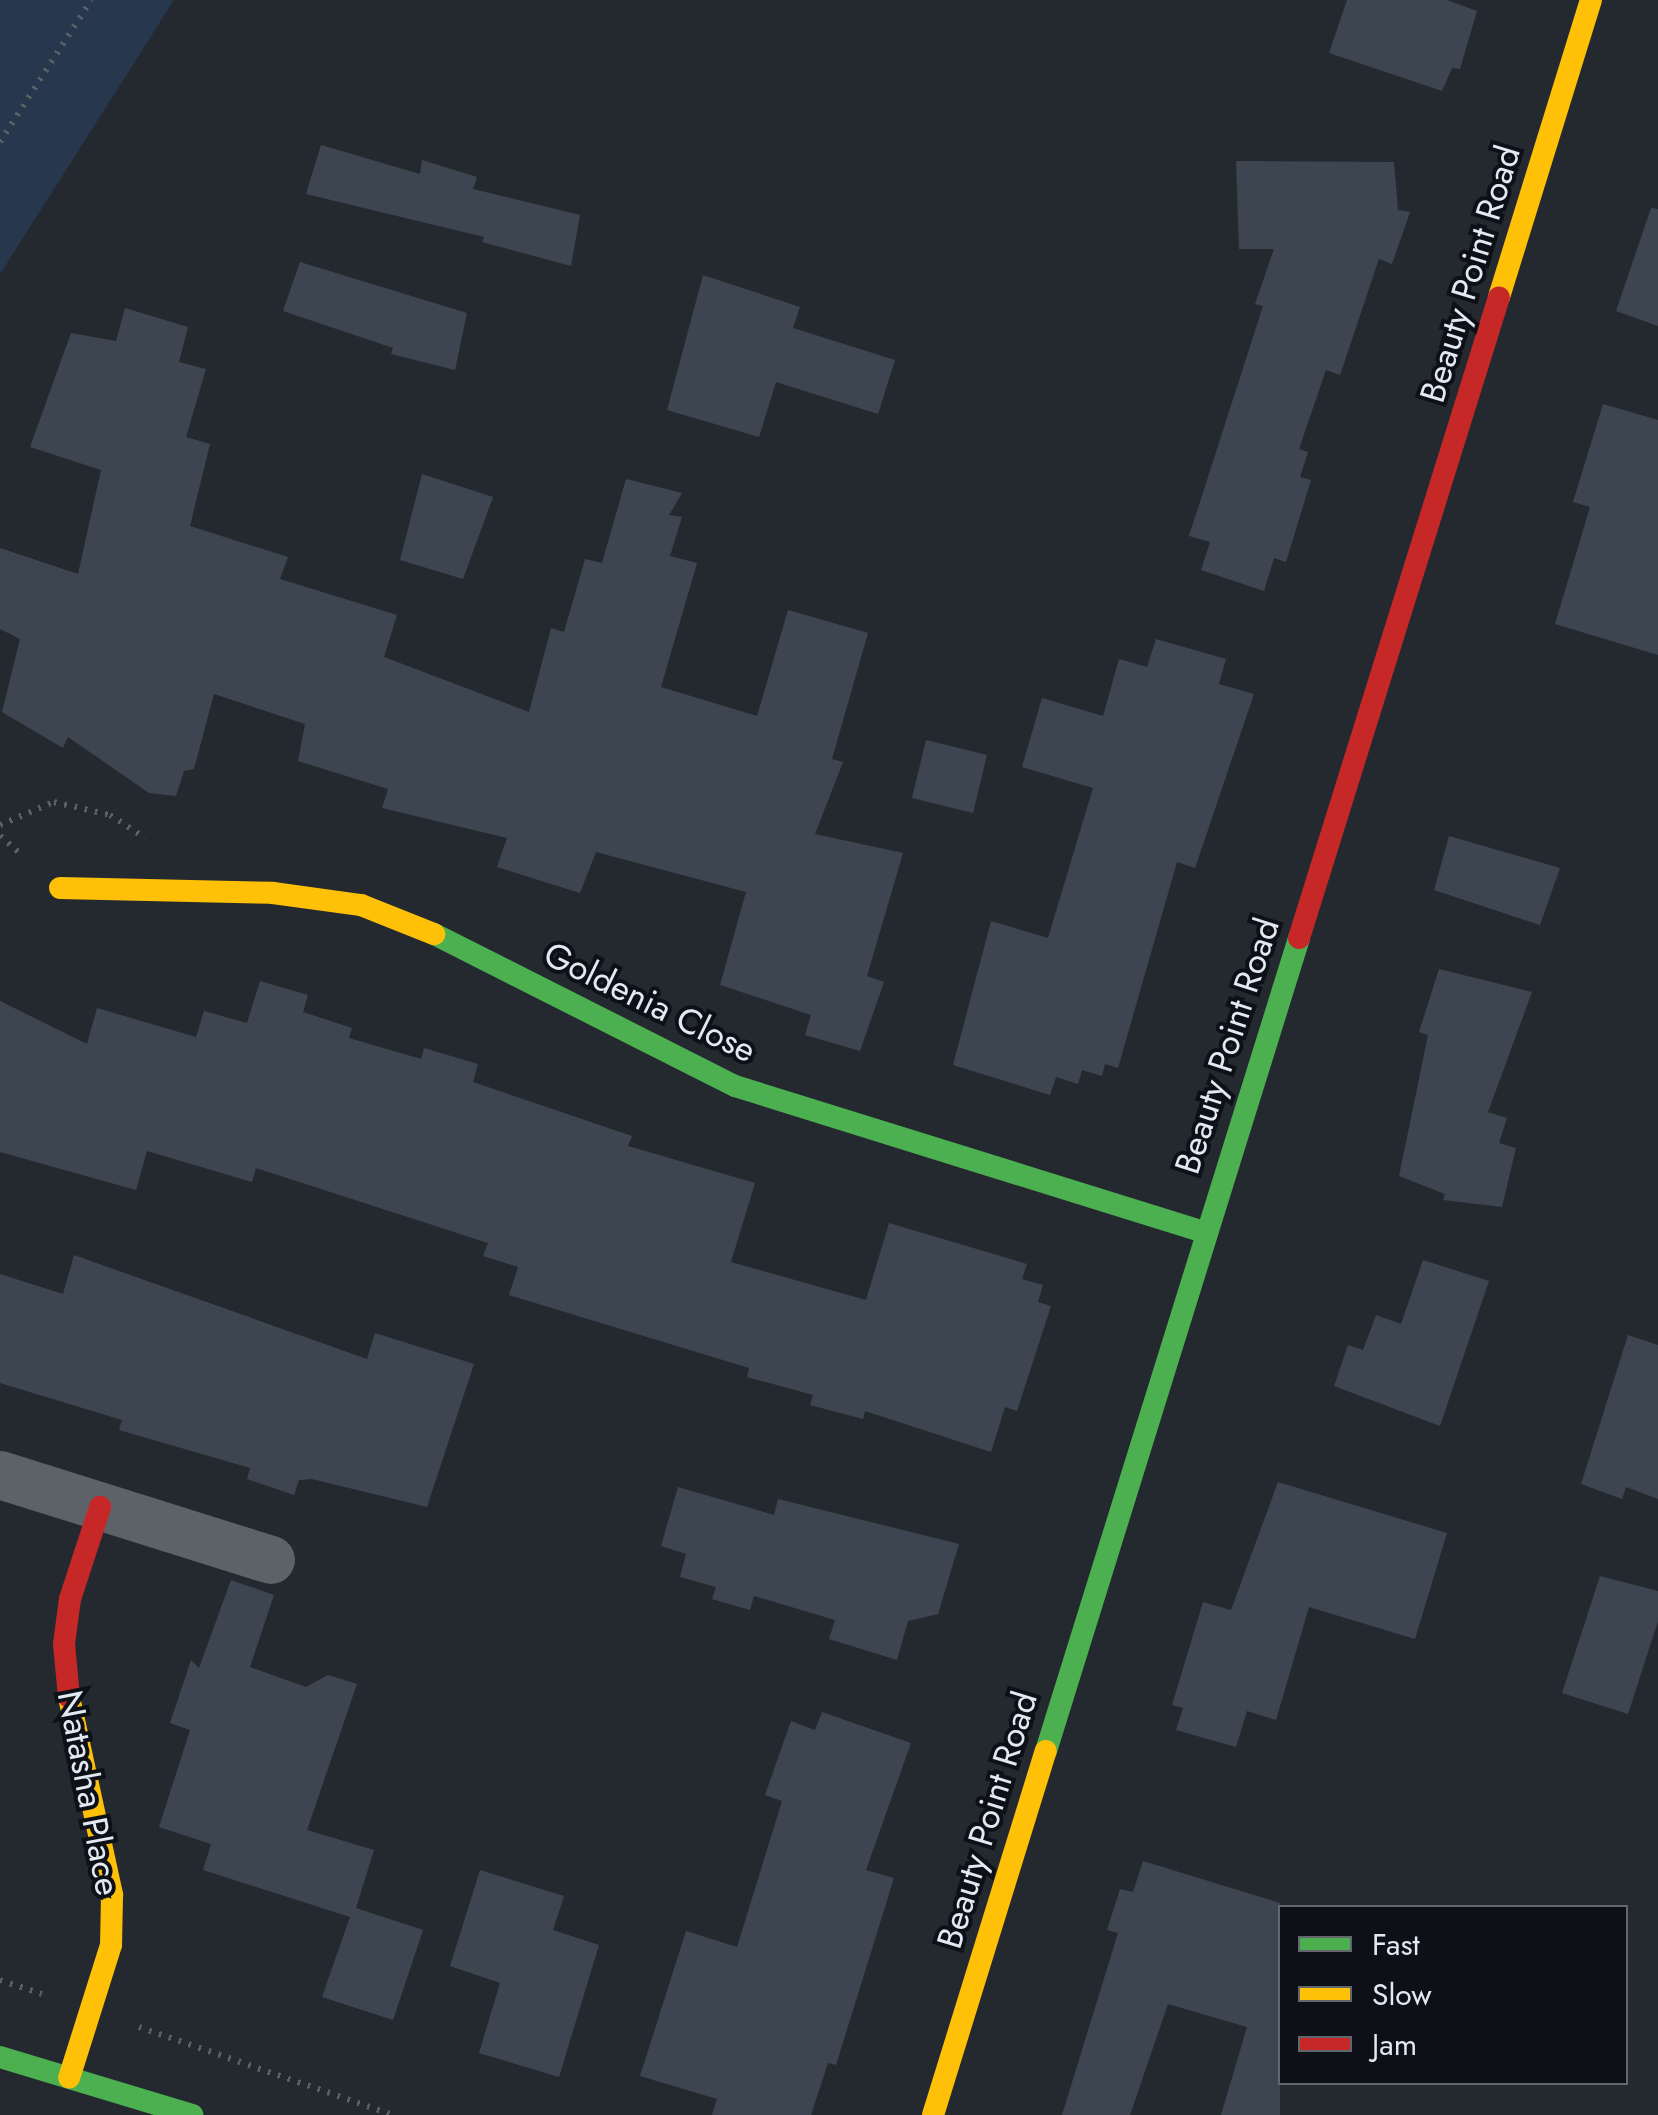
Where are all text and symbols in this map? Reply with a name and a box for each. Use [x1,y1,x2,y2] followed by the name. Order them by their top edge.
[1411,141,1529,407] street label: Beauty Point Road
[1166,913,1288,1179] street label: Beauty Point Road
[537,933,763,1071] street label: Goldenia Close
[49,1687,129,1899] street label: Natasha Place
[928,1687,1046,1953] street label: Beauty Point Road
[1278,1905,1628,2085] legend
[1372,1923,1420,1966] text: Fast
[1372,1973,1432,2016] text: Slow
[1372,2023,1417,2066] text: Jam

